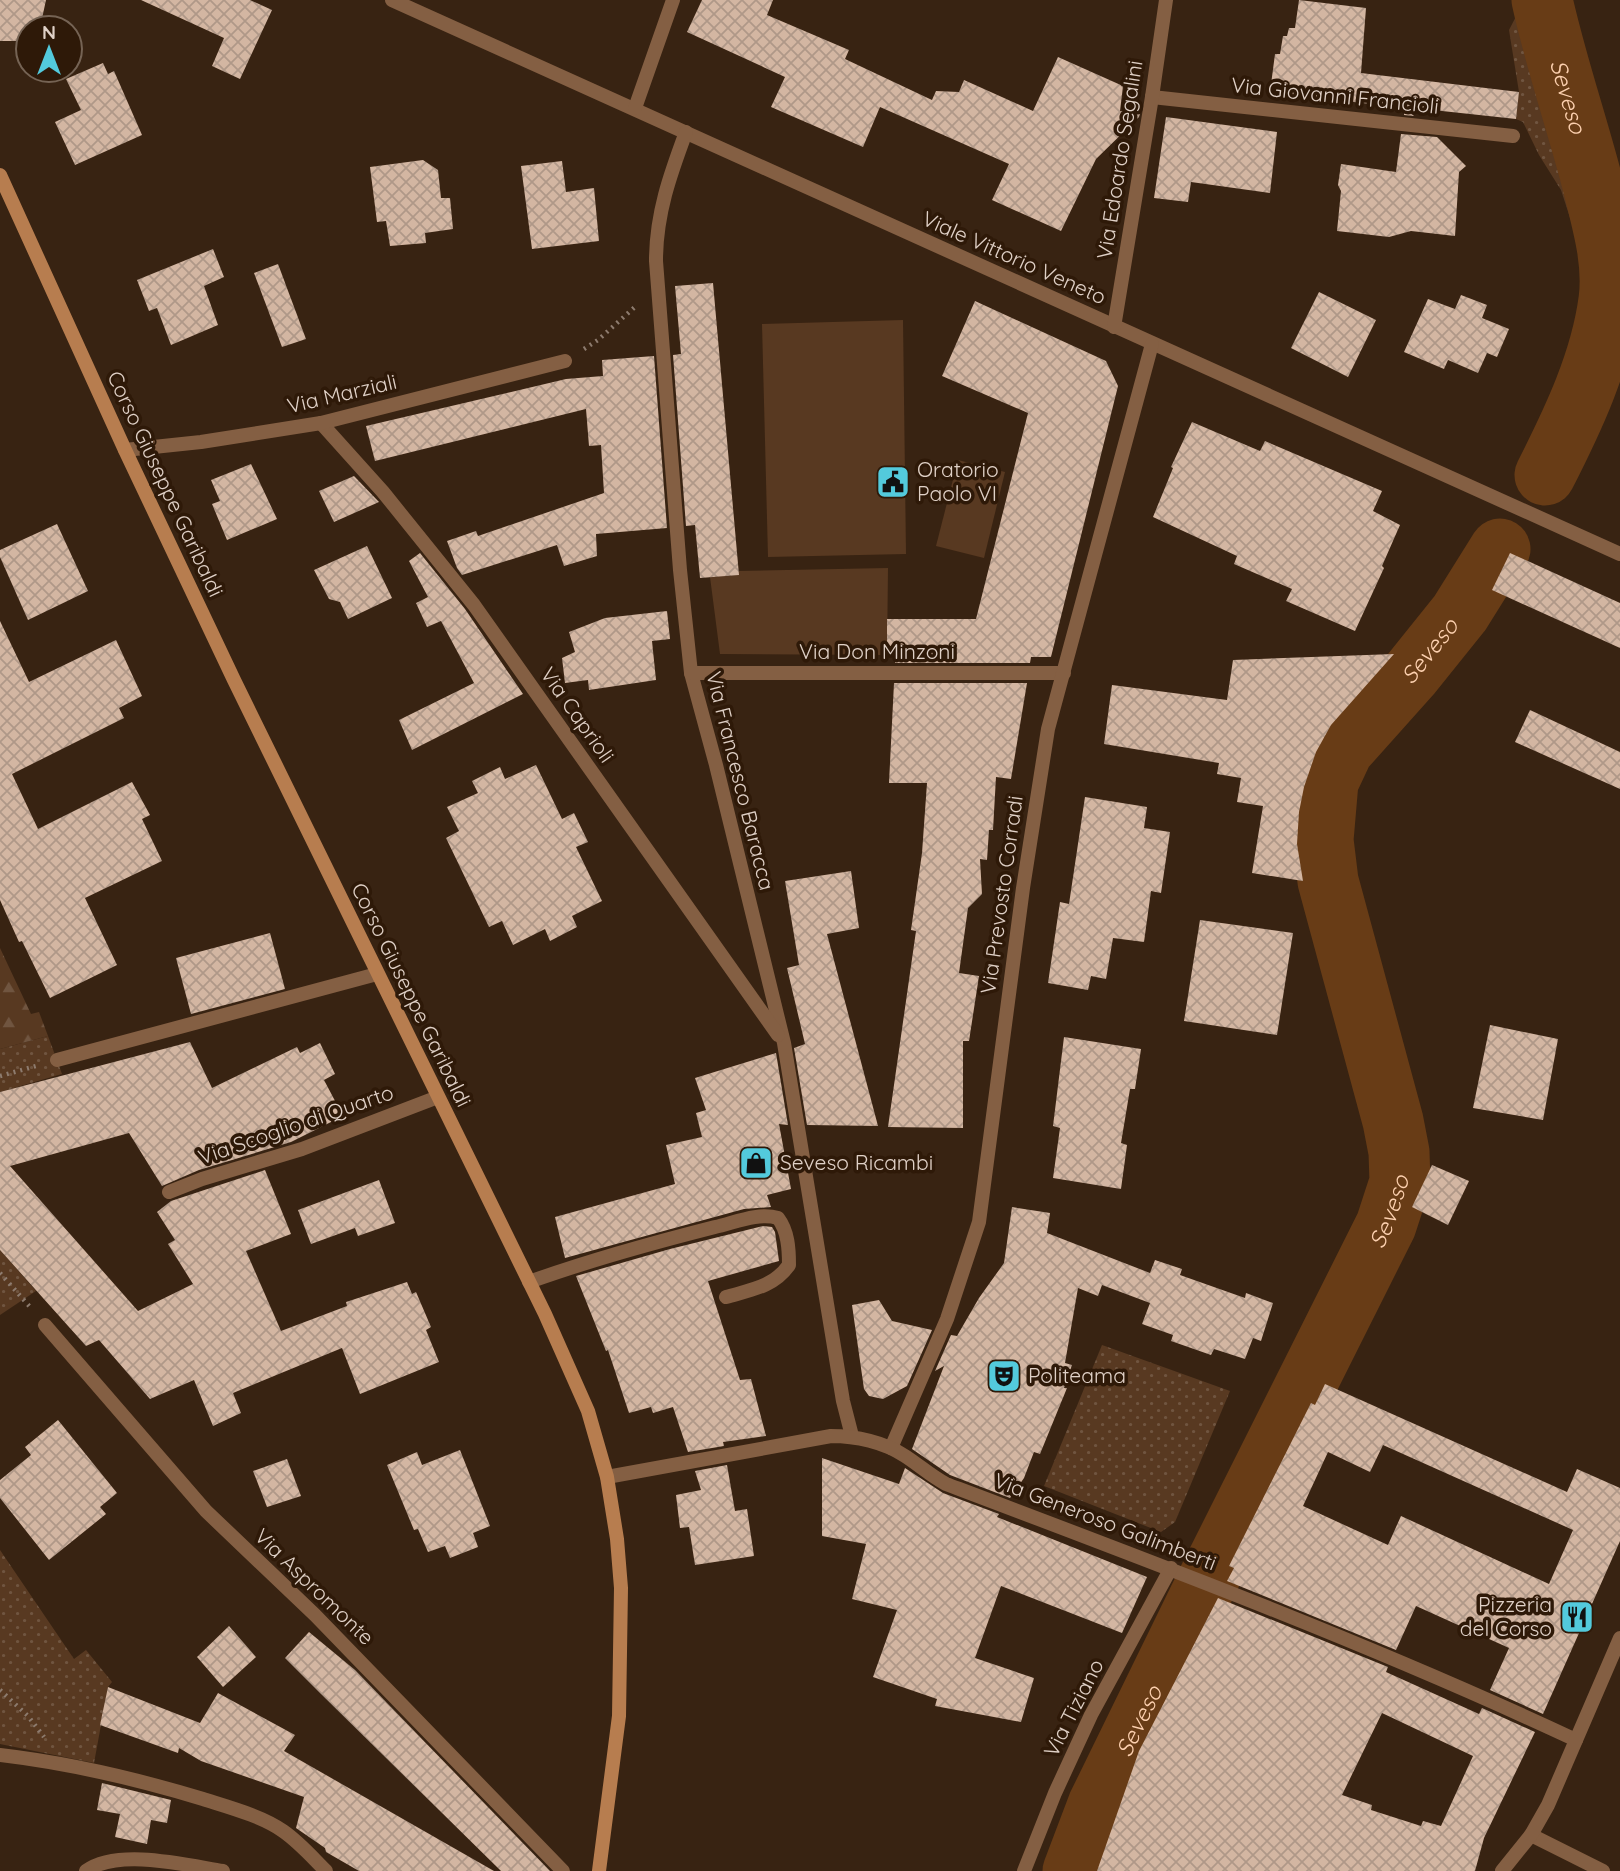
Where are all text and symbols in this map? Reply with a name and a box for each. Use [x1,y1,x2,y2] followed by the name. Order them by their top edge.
[14,14,84,84] north arrow
[42,20,56,44] text: N
[1544,56,1593,138] water label: Seveso
[1090,59,1148,261] street label: Via Edoardo Segalini
[1230,71,1440,119] street label: Via Giovanni Francioli
[918,205,1110,309] street label: Viale Vittorio Veneto
[102,367,230,601] street label: Corso Giuseppe Garibaldi
[284,368,399,418] street label: Via Marziali
[917,456,999,506] place label: Oratorio Paolo VI
[874,463,912,501] public building icon: Oratorio Paolo VI
[1394,611,1465,689] water label: Seveso
[799,638,955,664] street label: Via Don Minzoni
[535,662,620,767] street label: Via Caprioli
[701,669,781,893] street label: Via Francesco Baracca
[974,794,1028,996] street label: Via Prevosto Corradi
[346,878,478,1111] street label: Corso Giuseppe Garibaldi
[195,1078,397,1170] street label: Via Scoglio di Quarto
[737,1144,775,1182] shop icon: Seveso Ricambi
[780,1149,933,1175] place label: Seveso Ricambi
[1362,1170,1416,1253] water label: Seveso
[985,1357,1023,1395] theatre icon: Politeama
[1028,1362,1126,1388] place label: Politeama
[990,1467,1220,1576] street label: Via Generoso Galimberti
[249,1523,380,1650] street label: Via Aspromonte
[1460,1591,1552,1641] place label: Pizzeria del Corso
[1558,1598,1596,1636] restaurant icon: Pizzeria del Corso
[1037,1654,1109,1761] street label: Via Tiziano
[1109,1680,1169,1761] water label: Seveso

